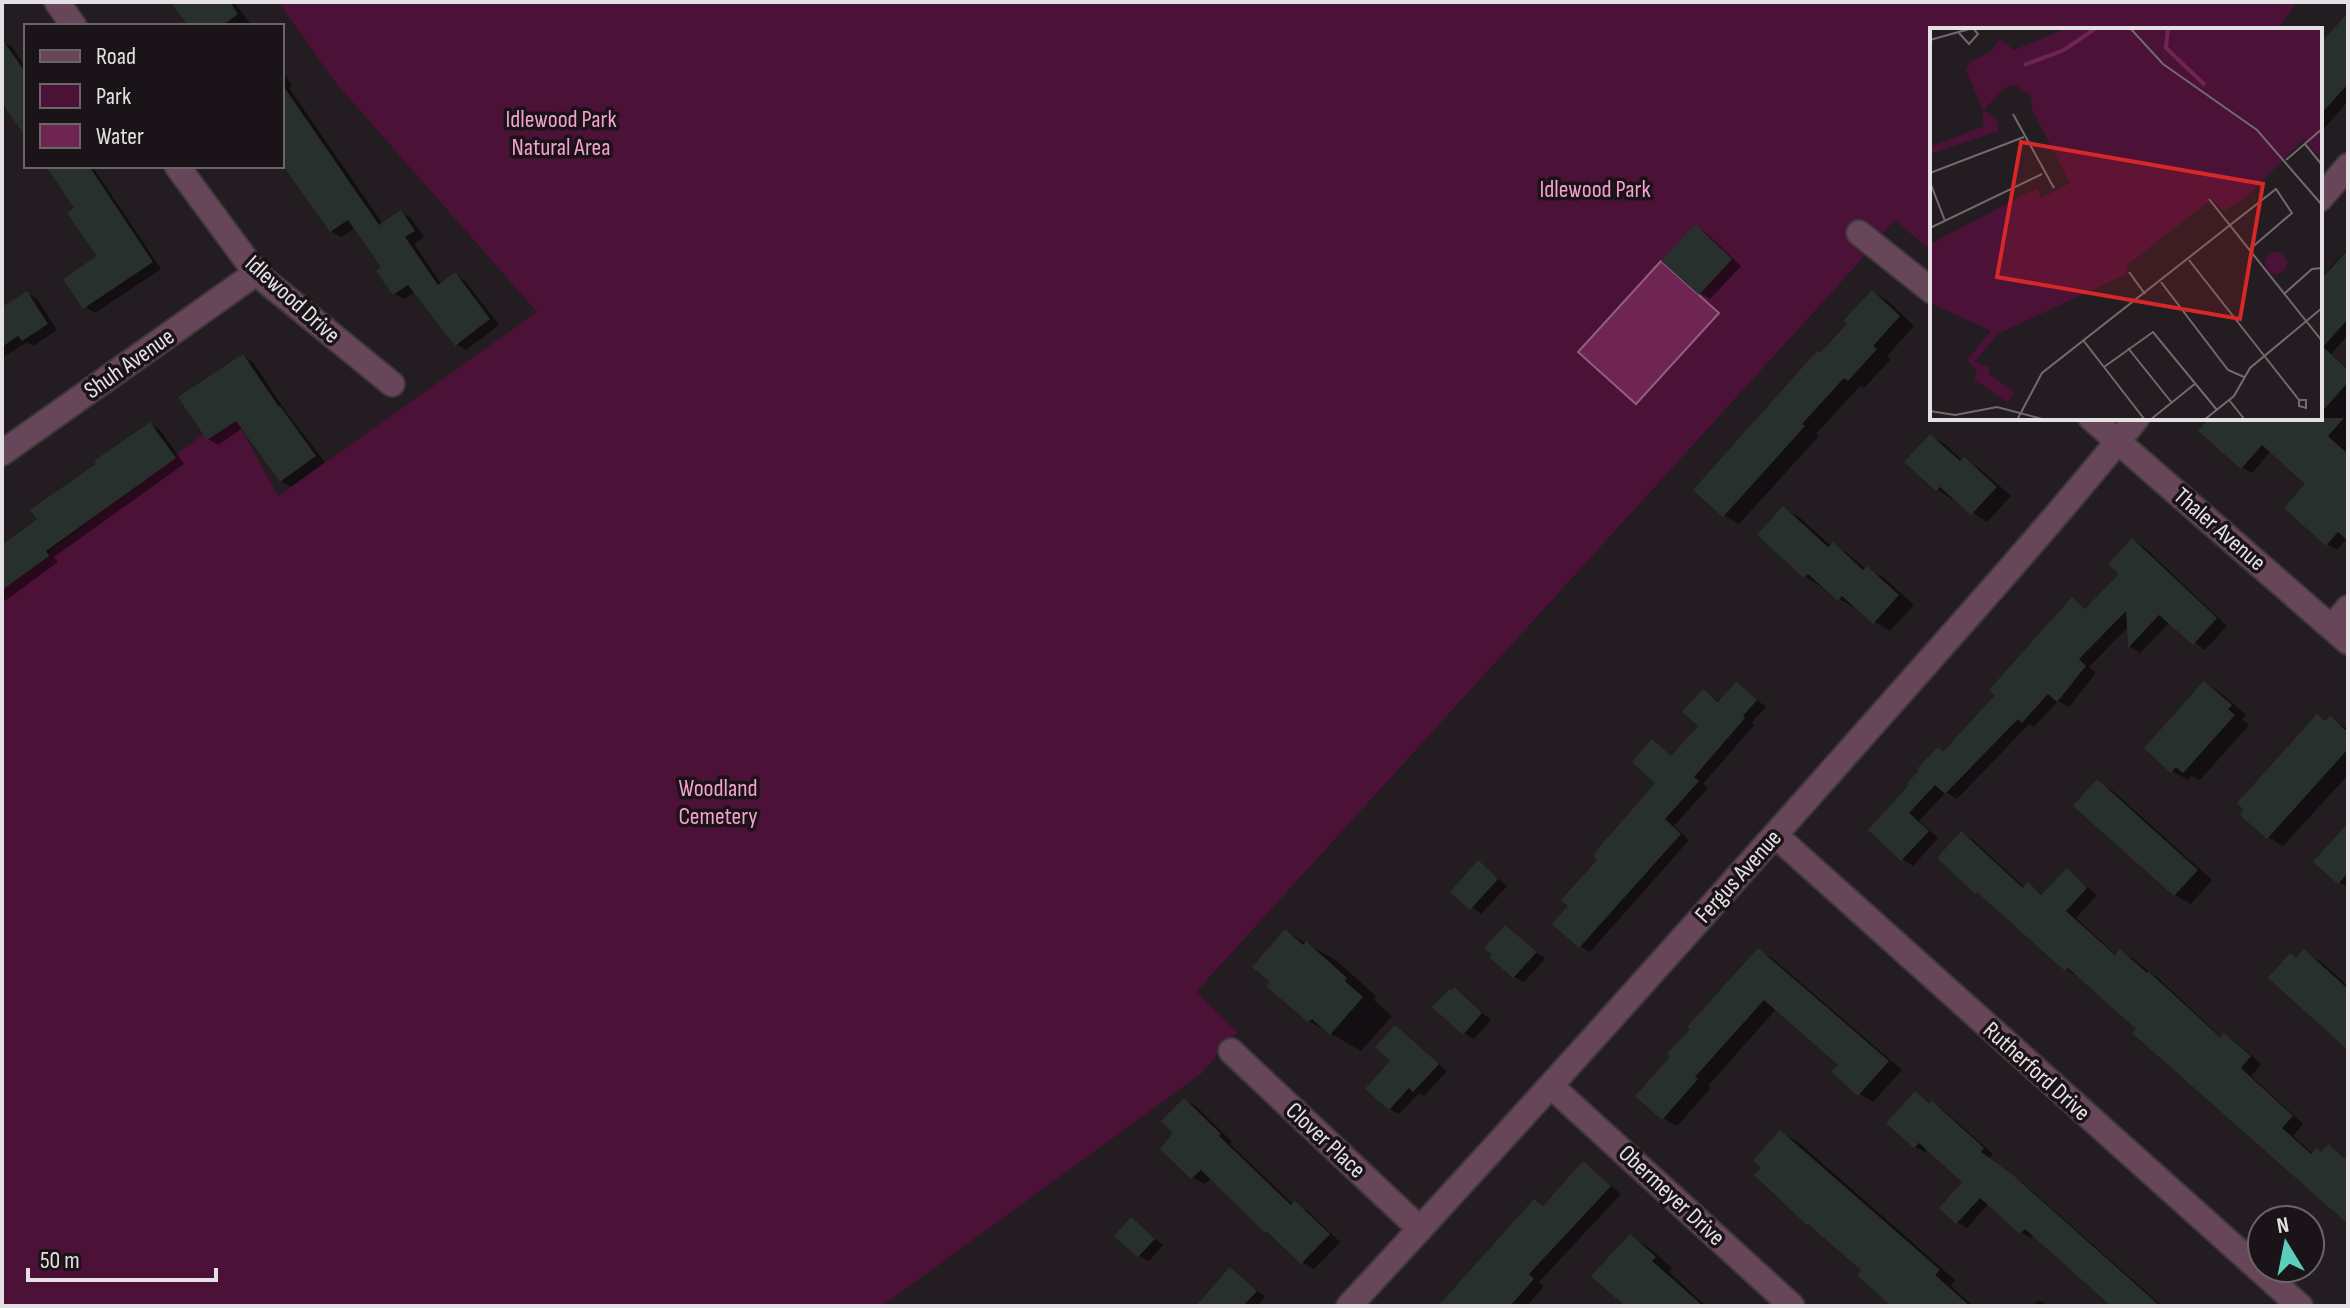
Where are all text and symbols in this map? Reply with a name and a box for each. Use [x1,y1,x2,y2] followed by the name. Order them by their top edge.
[24,24,284,168] legend
[1930,28,2322,420] inset map
[96,42,136,71] text: Road
[96,82,131,111] text: Park
[505,105,617,162] park label: Idlewood Park Natural Area
[96,122,144,151] text: Water
[1539,175,1651,204] park label: Idlewood Park
[239,249,346,350] street label: Idlewood Drive
[79,322,180,405] street label: Shuh Avenue
[2168,482,2272,577] street label: Thaler Avenue
[678,774,758,831] park label: Woodland Cemetery
[1689,824,1788,929] street label: Fergus Avenue
[1977,1016,2096,1127] street label: Rutherford Drive
[1280,1096,1371,1184] street label: Clover Place
[1613,1139,1731,1252] street label: Obermeyer Drive
[2246,1204,2326,1284] north arrow
[2275,1211,2291,1240] text: N
[28,1232,216,1282] scale bar
[40,1246,80,1275] text: 50 m

